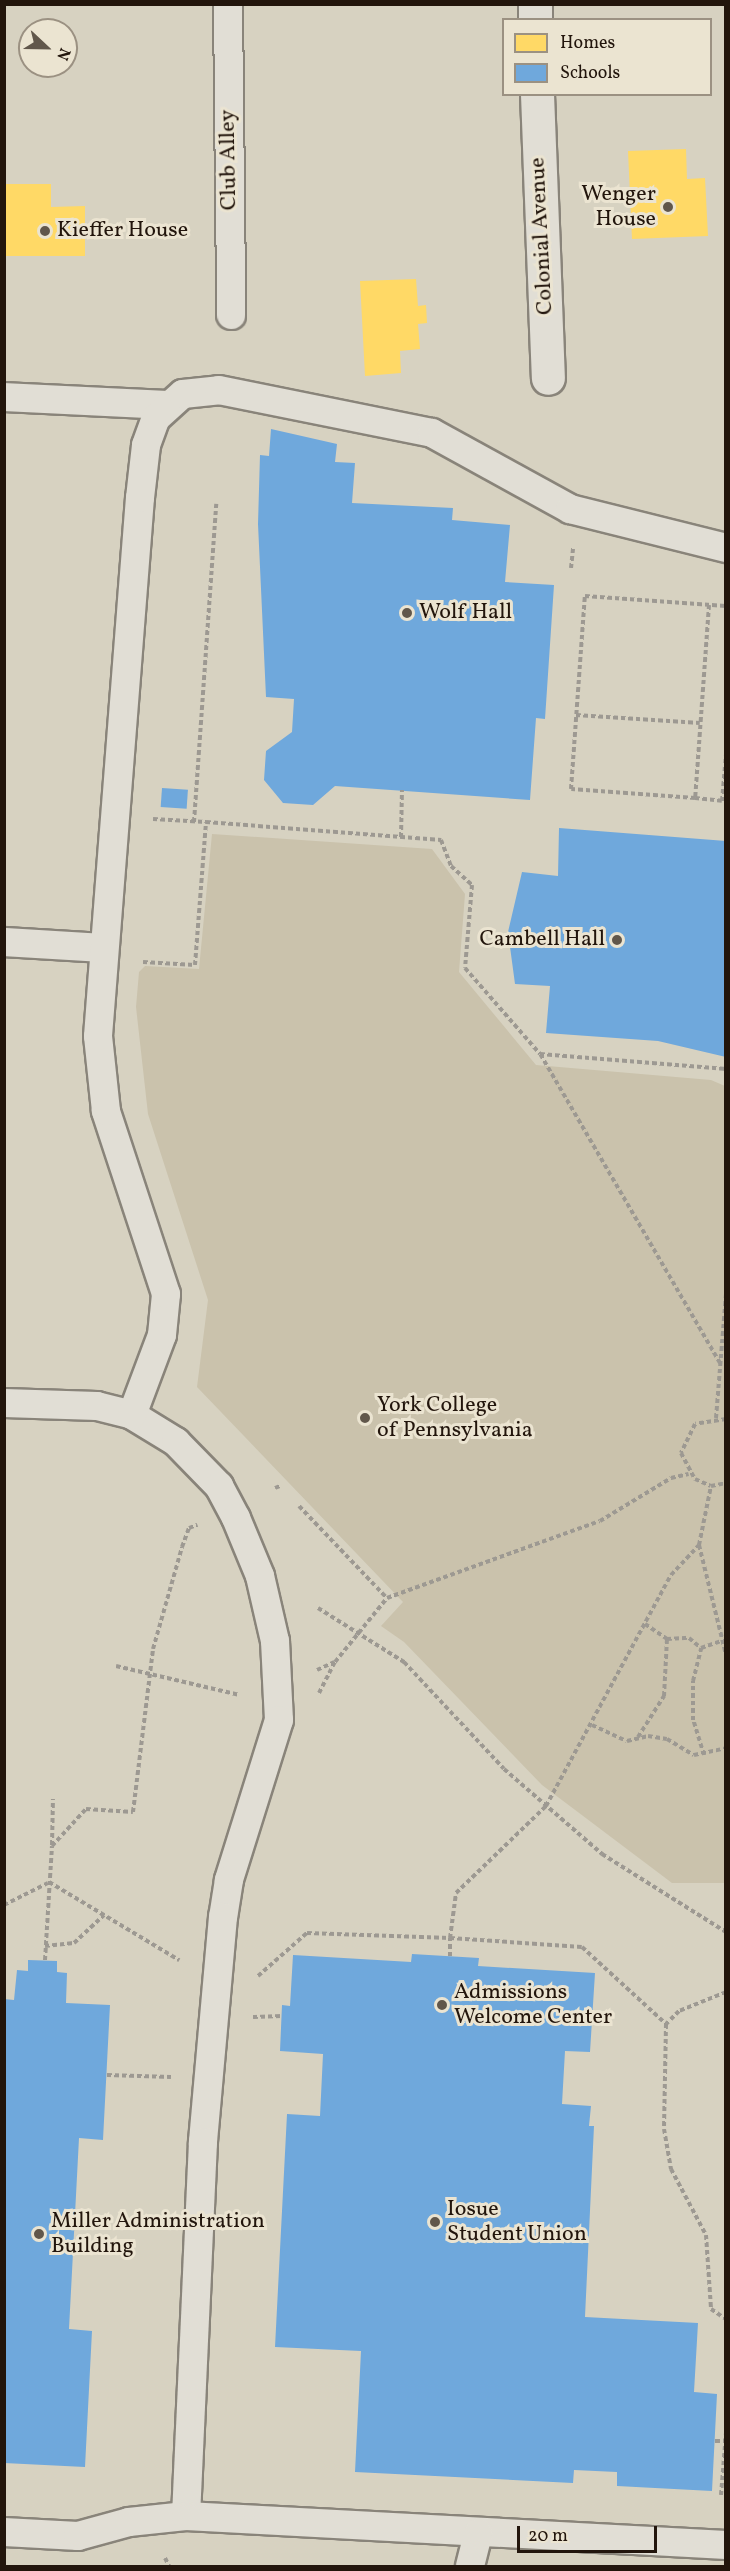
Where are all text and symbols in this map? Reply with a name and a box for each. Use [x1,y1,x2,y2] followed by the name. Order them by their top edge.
[18,18,78,78] north arrow
[502,18,712,96] legend
[560,31,615,56] text: Homes
[50,44,75,64] text: N
[560,61,620,86] text: Schools
[215,110,243,210] street label: Club Alley
[525,157,559,315] street label: Colonial Avenue
[581,181,656,232] place label: Wenger House
[661,200,675,214] marker: Wenger House
[57,218,188,244] place label: Kieffer House
[38,224,52,238] marker: Kieffer House
[419,600,510,626] place label: Wolf Hall
[400,606,414,620] marker: Wolf Hall
[480,927,605,953] place label: Cambell Hall
[610,933,624,947] marker: Cambell Hall
[377,1392,530,1444] place label: York College of Pennsylvania
[358,1411,372,1425] marker: York College of Pennsylvania
[454,1979,612,2030] place label: Admissions Welcome Center
[435,1998,449,2012] marker: Admissions Welcome Center
[447,2196,587,2248] place label: Iosue Student Union
[51,2208,265,2260] place label: Miller Administration Building
[428,2215,442,2229] marker: Iosue Student Union
[32,2227,46,2241] marker: Miller Administration Building
[520,2514,660,2552] scale bar
[528,2524,568,2549] text: 20 m

